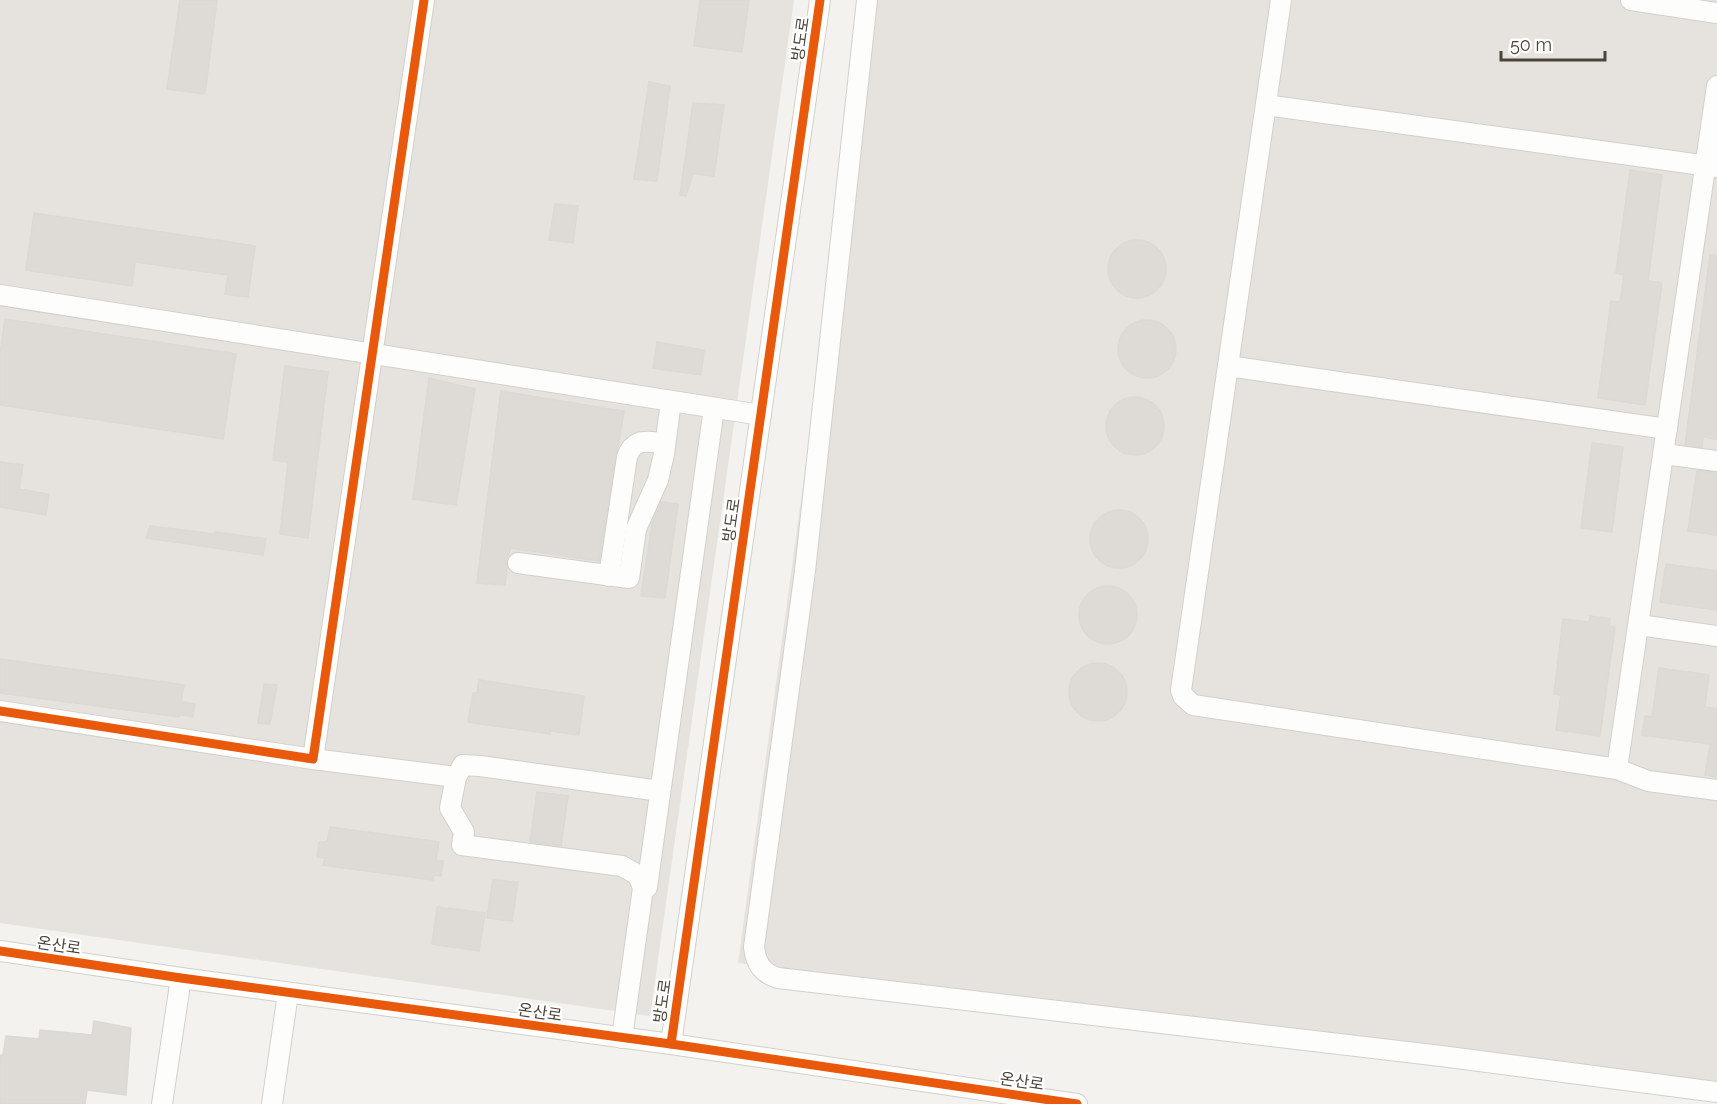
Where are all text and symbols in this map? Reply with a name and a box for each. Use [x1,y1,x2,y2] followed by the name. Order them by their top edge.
[788,16,813,62] street label: 방도로
[1501,24,1604,62] scale bar
[1510,34,1552,55] text: 50 m
[719,497,744,543] street label: 방도로
[36,933,82,958] street label: 온산로
[650,978,675,1024] street label: 방도로
[517,1000,563,1025] street label: 온산로
[999,1069,1045,1094] street label: 온산로

